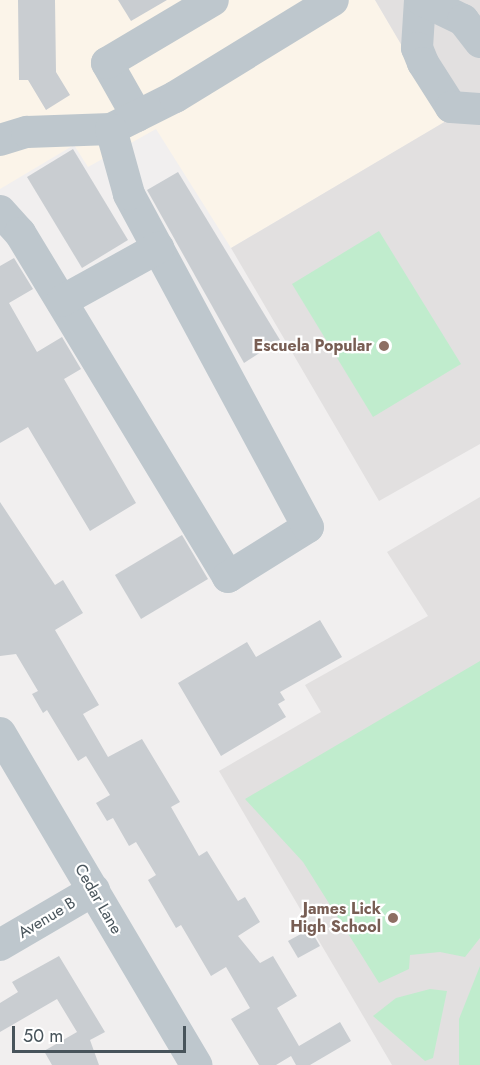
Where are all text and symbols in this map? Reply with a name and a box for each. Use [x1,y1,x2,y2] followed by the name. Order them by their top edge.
[254,336,372,356] place label: Escuela Popular
[377,339,391,353] marker: Escuela Popular
[70,860,126,938] street label: Cedar Lane
[15,893,79,943] street label: Avenue B
[290,899,381,937] place label: James Lick High School
[386,911,400,925] marker: James Lick High School
[15,1014,189,1052] scale bar
[23,1023,63,1049] text: 50 m

